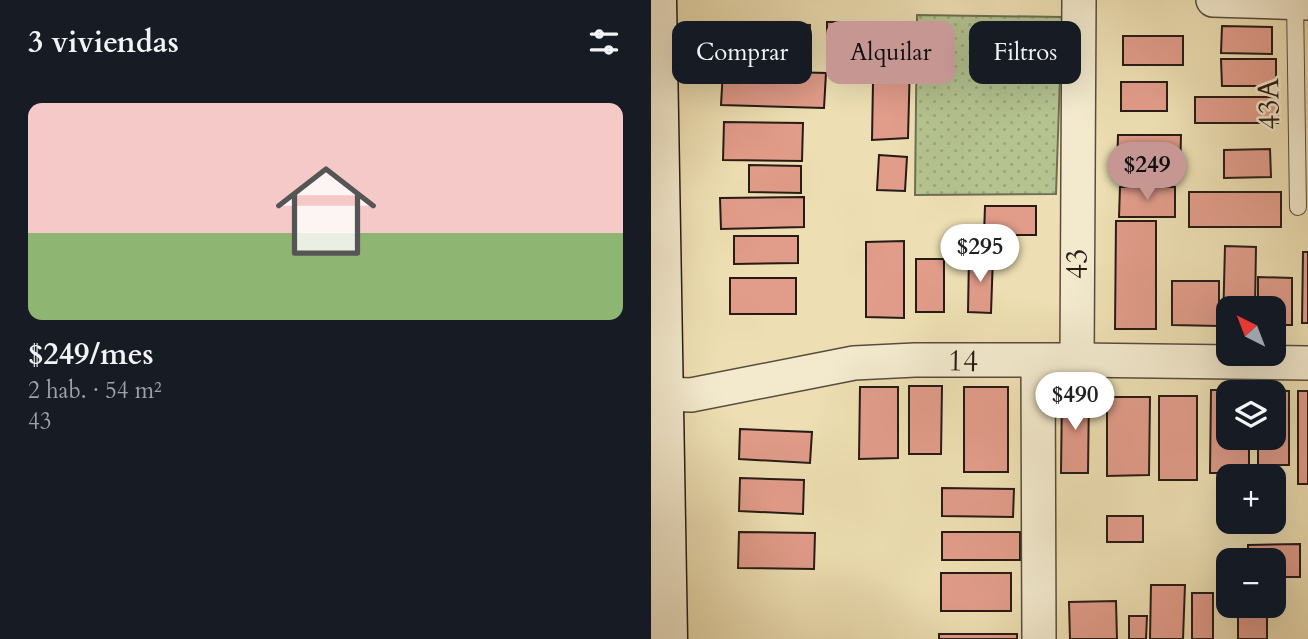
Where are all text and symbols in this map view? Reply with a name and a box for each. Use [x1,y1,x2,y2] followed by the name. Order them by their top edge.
[672,21,812,84] chip: Comprar
[826,21,955,84] chip: Alquilar
[969,21,1081,84] chip: Filtros
[28,22,179,63] text: 3 viviendas
[585,23,623,61] icon: filters
[1248,77,1290,130] street label: 43A
[1106,142,1188,202] pin: $249
[263,148,389,274] icon: home
[1123,149,1171,180] text: $249
[939,224,1021,284] pin: $295
[956,231,1004,262] text: $295
[1057,249,1098,279] street label: 43
[1216,296,1286,366] north arrow
[1216,296,1286,618] map controls
[28,334,154,375] text: $249/mes
[947,340,979,382] street label: 14
[1034,372,1116,432] pin: $490
[28,375,162,406] text: 2 hab. · 54 m²
[1051,379,1099,410] text: $490
[1216,380,1286,450] button: layers
[28,406,52,437] text: 43
[1216,464,1286,534] button: +
[1216,548,1286,618] button: −

